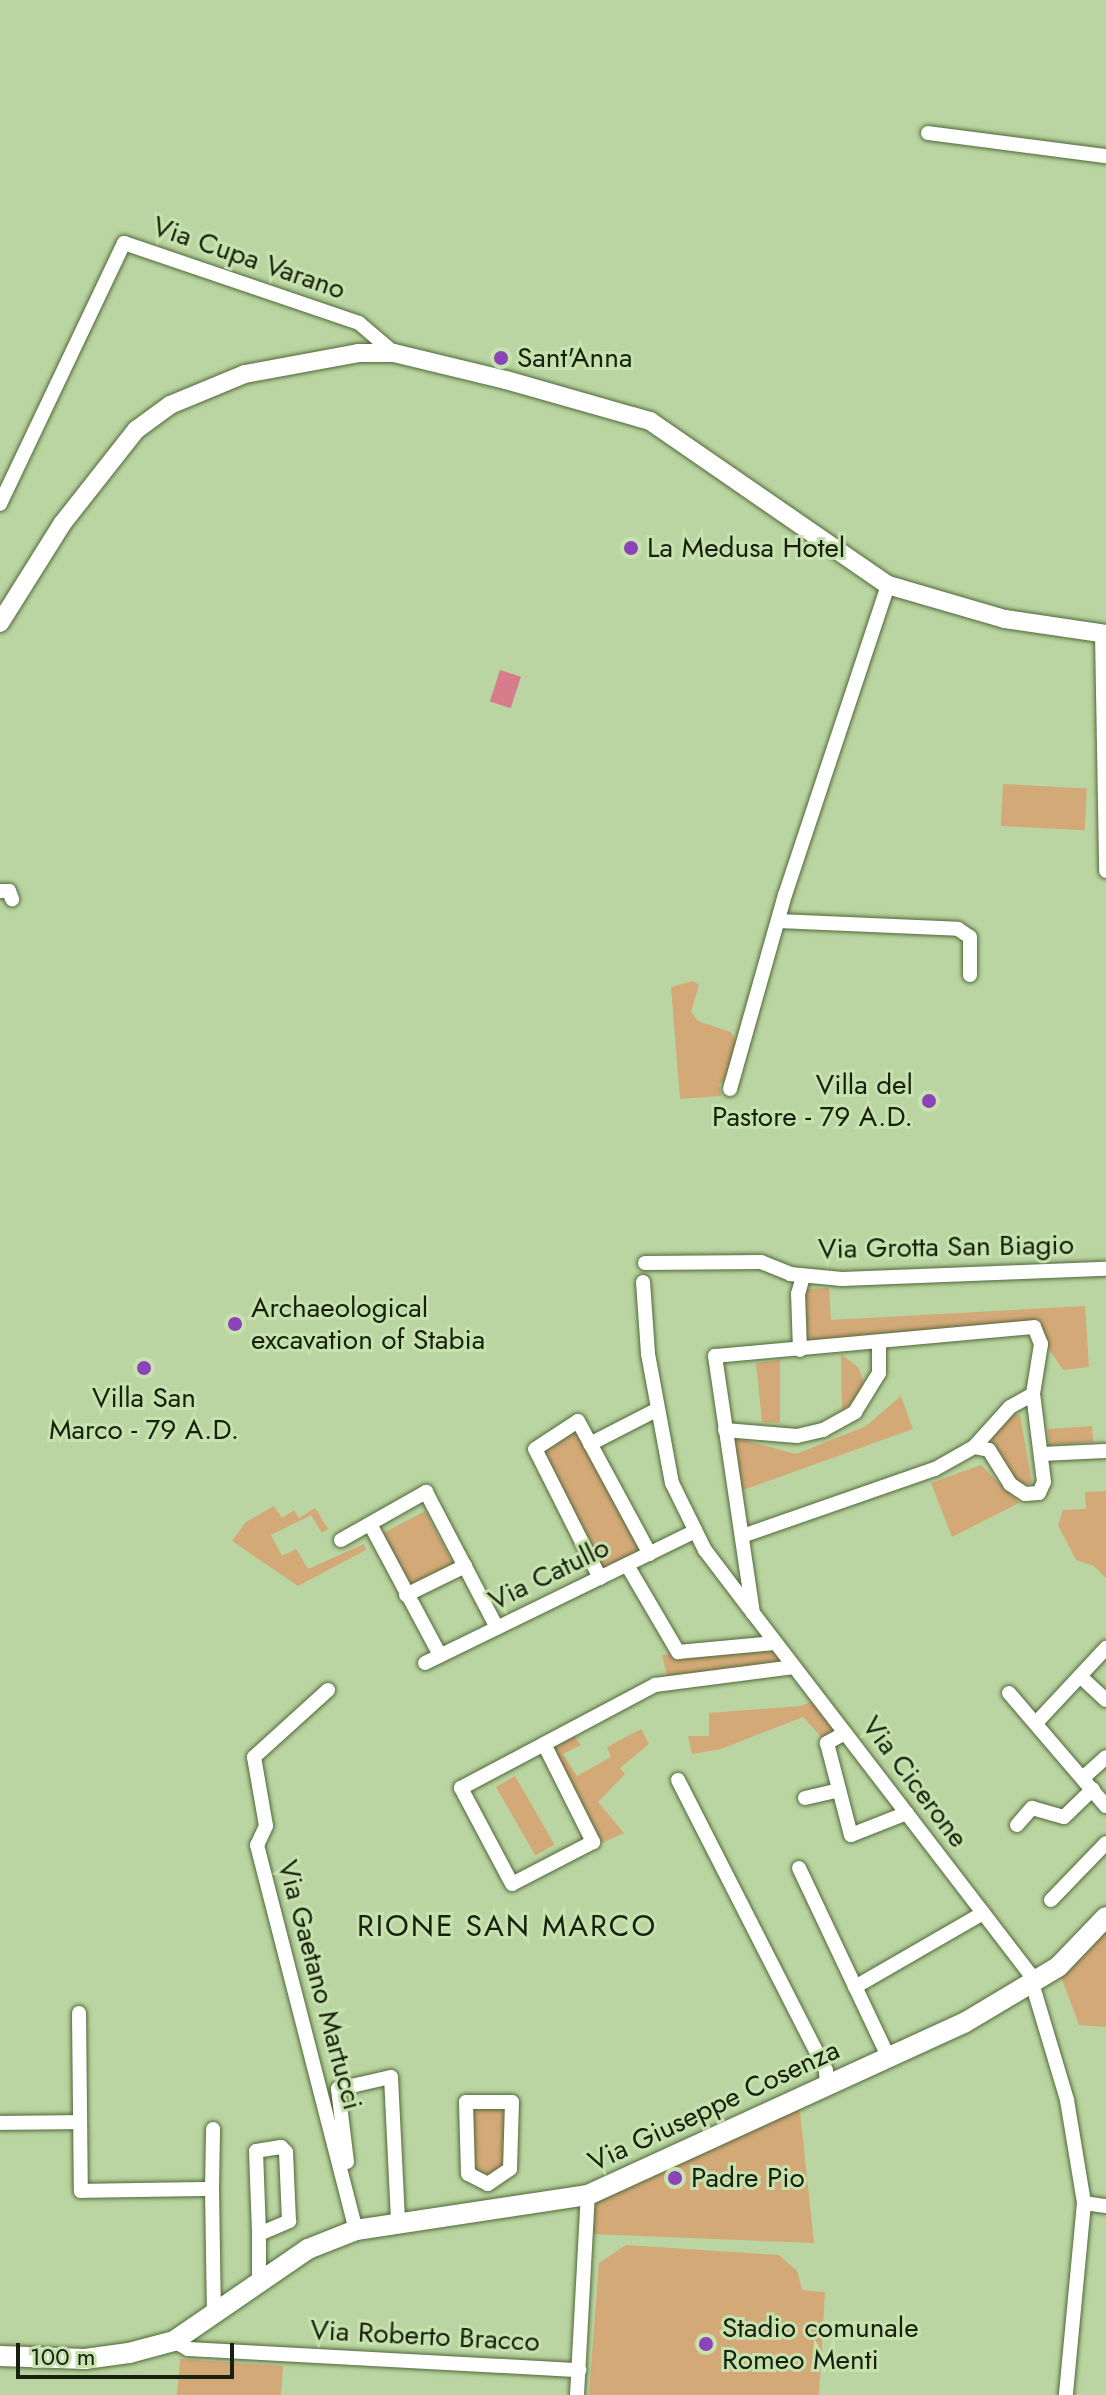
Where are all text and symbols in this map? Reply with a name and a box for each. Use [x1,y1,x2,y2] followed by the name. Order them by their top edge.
[148,209,350,307] street label: Via Cupa Varano
[517,341,632,375] place label: Sant'Anna
[492,349,510,367] marker: Sant'Anna
[647,531,845,565] place label: La Medusa Hotel
[622,539,640,557] marker: La Medusa Hotel
[712,1068,913,1134] place label: Villa del Pastore - 79 A.D.
[920,1092,938,1110] marker: Villa del Pastore - 79 A.D.
[818,1228,1074,1266] street label: Via Grotta San Biagio
[251,1291,485,1357] place label: Archaeological excavation of Stabia
[226,1315,244,1333] marker: Archaeological excavation of Stabia
[135,1359,153,1377] marker: Villa San Marco - 79 A.D.
[49,1381,239,1447] place label: Villa San Marco - 79 A.D.
[483,1530,615,1618] street label: Via Catullo
[855,1710,975,1854] street label: Via Cicerone
[271,1857,369,2113] street label: Via Gaetano Martucci
[357,1908,657,1944] district label: RIONE SAN MARCO
[583,2033,845,2179] street label: Via Giuseppe Cosenza
[691,2161,805,2195] place label: Padre Pio
[666,2169,684,2187] marker: Padre Pio
[722,2311,919,2377] place label: Stadio comunale Romeo Menti
[309,2313,541,2359] street label: Via Roberto Bracco
[20,2327,238,2377] scale bar
[697,2335,715,2353] marker: Stadio comunale Romeo Menti
[30,2339,96,2374] text: 100 m

